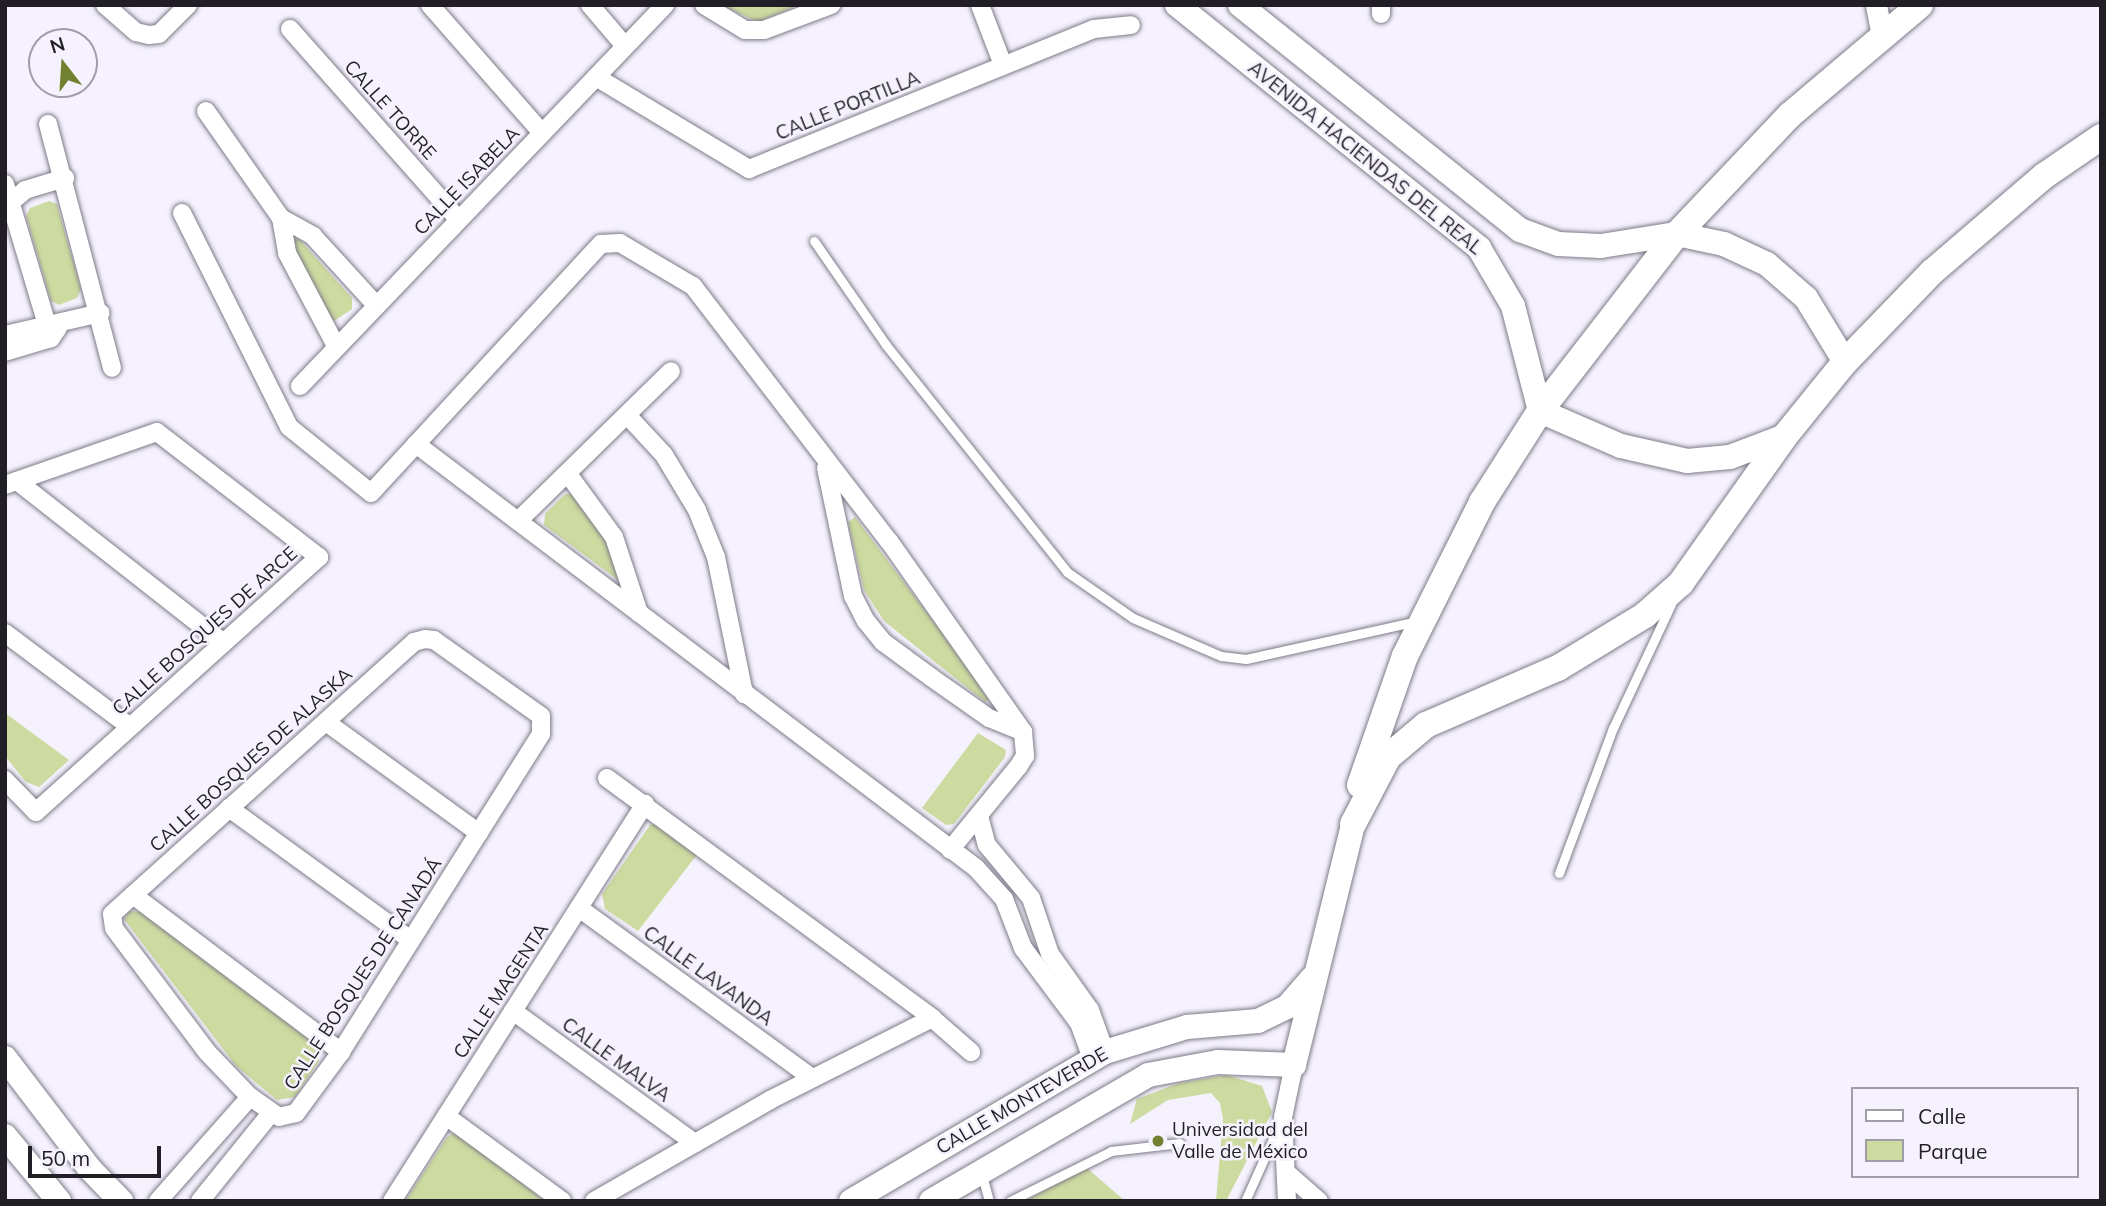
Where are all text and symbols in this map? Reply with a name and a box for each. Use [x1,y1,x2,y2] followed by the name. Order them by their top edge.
[28,28,98,98] north arrow
[47,31,68,58] text: N
[339,55,441,165] street label: CALLE TORRE
[1243,56,1487,260] street label: AVENIDA HACIENDAS DEL REAL
[772,67,924,145] street label: CALLE PORTILLA
[409,122,525,240] street label: CALLE ISABELA
[108,542,302,720] street label: CALLE BOSQUES DE ARCE
[145,663,357,857] street label: CALLE BOSQUES DE ALASKA
[279,854,447,1094] street label: CALLE BOSQUES DE CANADÁ
[449,919,553,1063] street label: CALLE MAGENTA
[639,921,777,1031] street label: CALLE LAVANDA
[557,1013,675,1107] street label: CALLE MALVA
[932,1043,1112,1159] street label: CALLE MONTEVERDE
[1850,1087,2078,1178] legend
[1918,1103,1966,1129] text: Calle
[1172,1119,1308,1163] place label: Universidad del Valle de México
[32,1132,164,1176] scale bar
[1150,1133,1166,1149] marker: Universidad del Valle de México
[1918,1138,1987,1164] text: Parque
[41,1145,90,1171] text: 50 m

